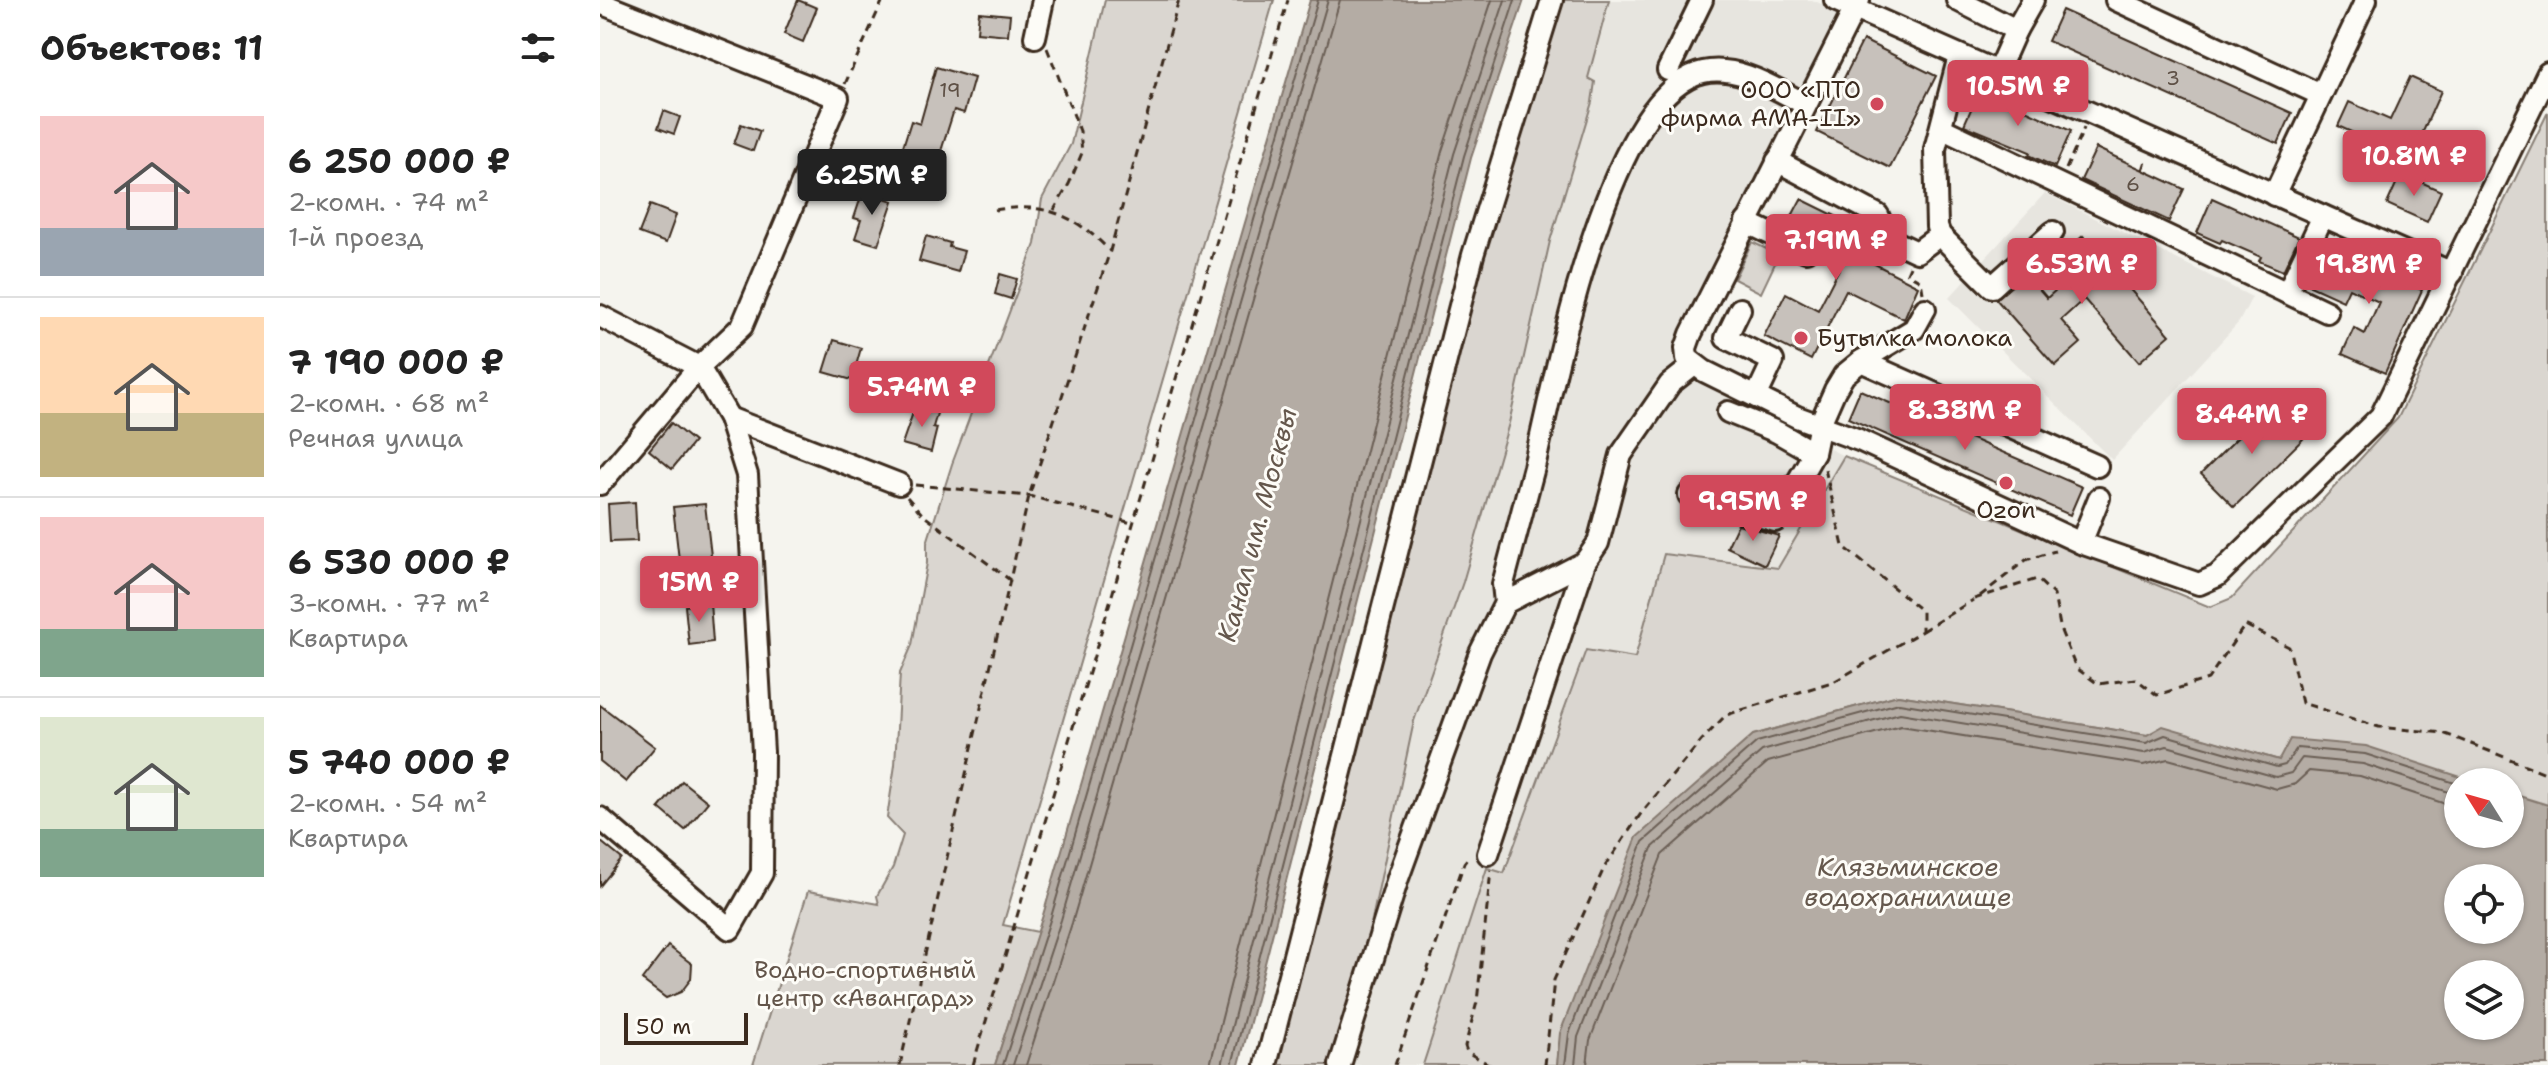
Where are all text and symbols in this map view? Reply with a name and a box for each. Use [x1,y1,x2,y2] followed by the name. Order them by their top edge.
[40,25,263,71] text: Объектов: 11
[516,26,560,70] icon: filters
[1944,60,2092,128] pin: 10.5M ₽
[2166,65,2180,91] house number: 3
[1965,68,2071,103] text: 10.5M ₽
[1661,74,1861,134] place label: ООО «ПТО фирма АМА-II»
[939,77,961,103] house number: 19
[1868,95,1886,113] marker: ООО «ПТО фирма АМА-II»
[2340,130,2488,198] pin: 10.8M ₽
[288,138,511,184] text: 6 250 000 ₽
[2361,138,2467,173] text: 10.8M ₽
[104,148,200,244] icon: home
[798,149,946,217] pin: 6.25M ₽
[816,157,928,192] text: 6.25M ₽
[2126,171,2140,197] house number: 6
[288,184,489,219] text: 2-комн. · 74 m²
[1762,214,1910,282] pin: 7.19M ₽
[288,219,424,254] text: 1-й проезд
[1784,222,1888,257] text: 7.19M ₽
[2008,238,2156,306] pin: 6.53M ₽
[2295,238,2443,306] pin: 19.8M ₽
[2025,246,2139,281] text: 6.53M ₽
[2315,246,2423,281] text: 19.8M ₽
[1817,322,2012,354] place label: Бутылка молока
[1792,329,1810,347] marker: Бутылка молока
[288,339,504,385] text: 7 190 000 ₽
[104,349,200,445] icon: home
[848,361,996,429] pin: 5.74M ₽
[867,369,977,404] text: 5.74M ₽
[1891,384,2039,452] pin: 8.38M ₽
[288,385,489,420] text: 2-комн. · 68 m²
[2178,388,2326,456] pin: 8.44M ₽
[1908,392,2022,427] text: 8.38M ₽
[2195,396,2309,431] text: 8.44M ₽
[1208,404,1305,646] water label: Канал им. Москвы
[288,420,463,455] text: Речная улица
[1997,474,2015,492] marker: Ozon
[1679,475,1827,543] pin: 9.95M ₽
[1698,483,1808,518] text: 9.95M ₽
[1976,494,2036,526] place label: Ozon
[288,539,510,585] text: 6 530 000 ₽
[104,549,200,645] icon: home
[643,556,755,624] pin: 15M ₽
[658,564,740,599] text: 15M ₽
[288,585,490,620] text: 3-комн. · 77 m²
[288,620,408,655] text: Квартира
[288,739,510,785] text: 5 740 000 ₽
[104,749,200,845] icon: home
[2444,768,2524,848] north arrow
[2444,768,2524,1040] map controls
[288,785,488,820] text: 2-комн. · 54 m²
[288,820,408,855] text: Квартира
[1804,849,2012,914] water label: Клязьминское водохранилище
[2444,864,2524,944] button: locate
[754,954,976,1014] park label: Водно-спортивный центр «Авангард»
[2444,960,2524,1040] button: layers
[624,1009,748,1045] scale bar
[636,1012,691,1041] text: 50 m

